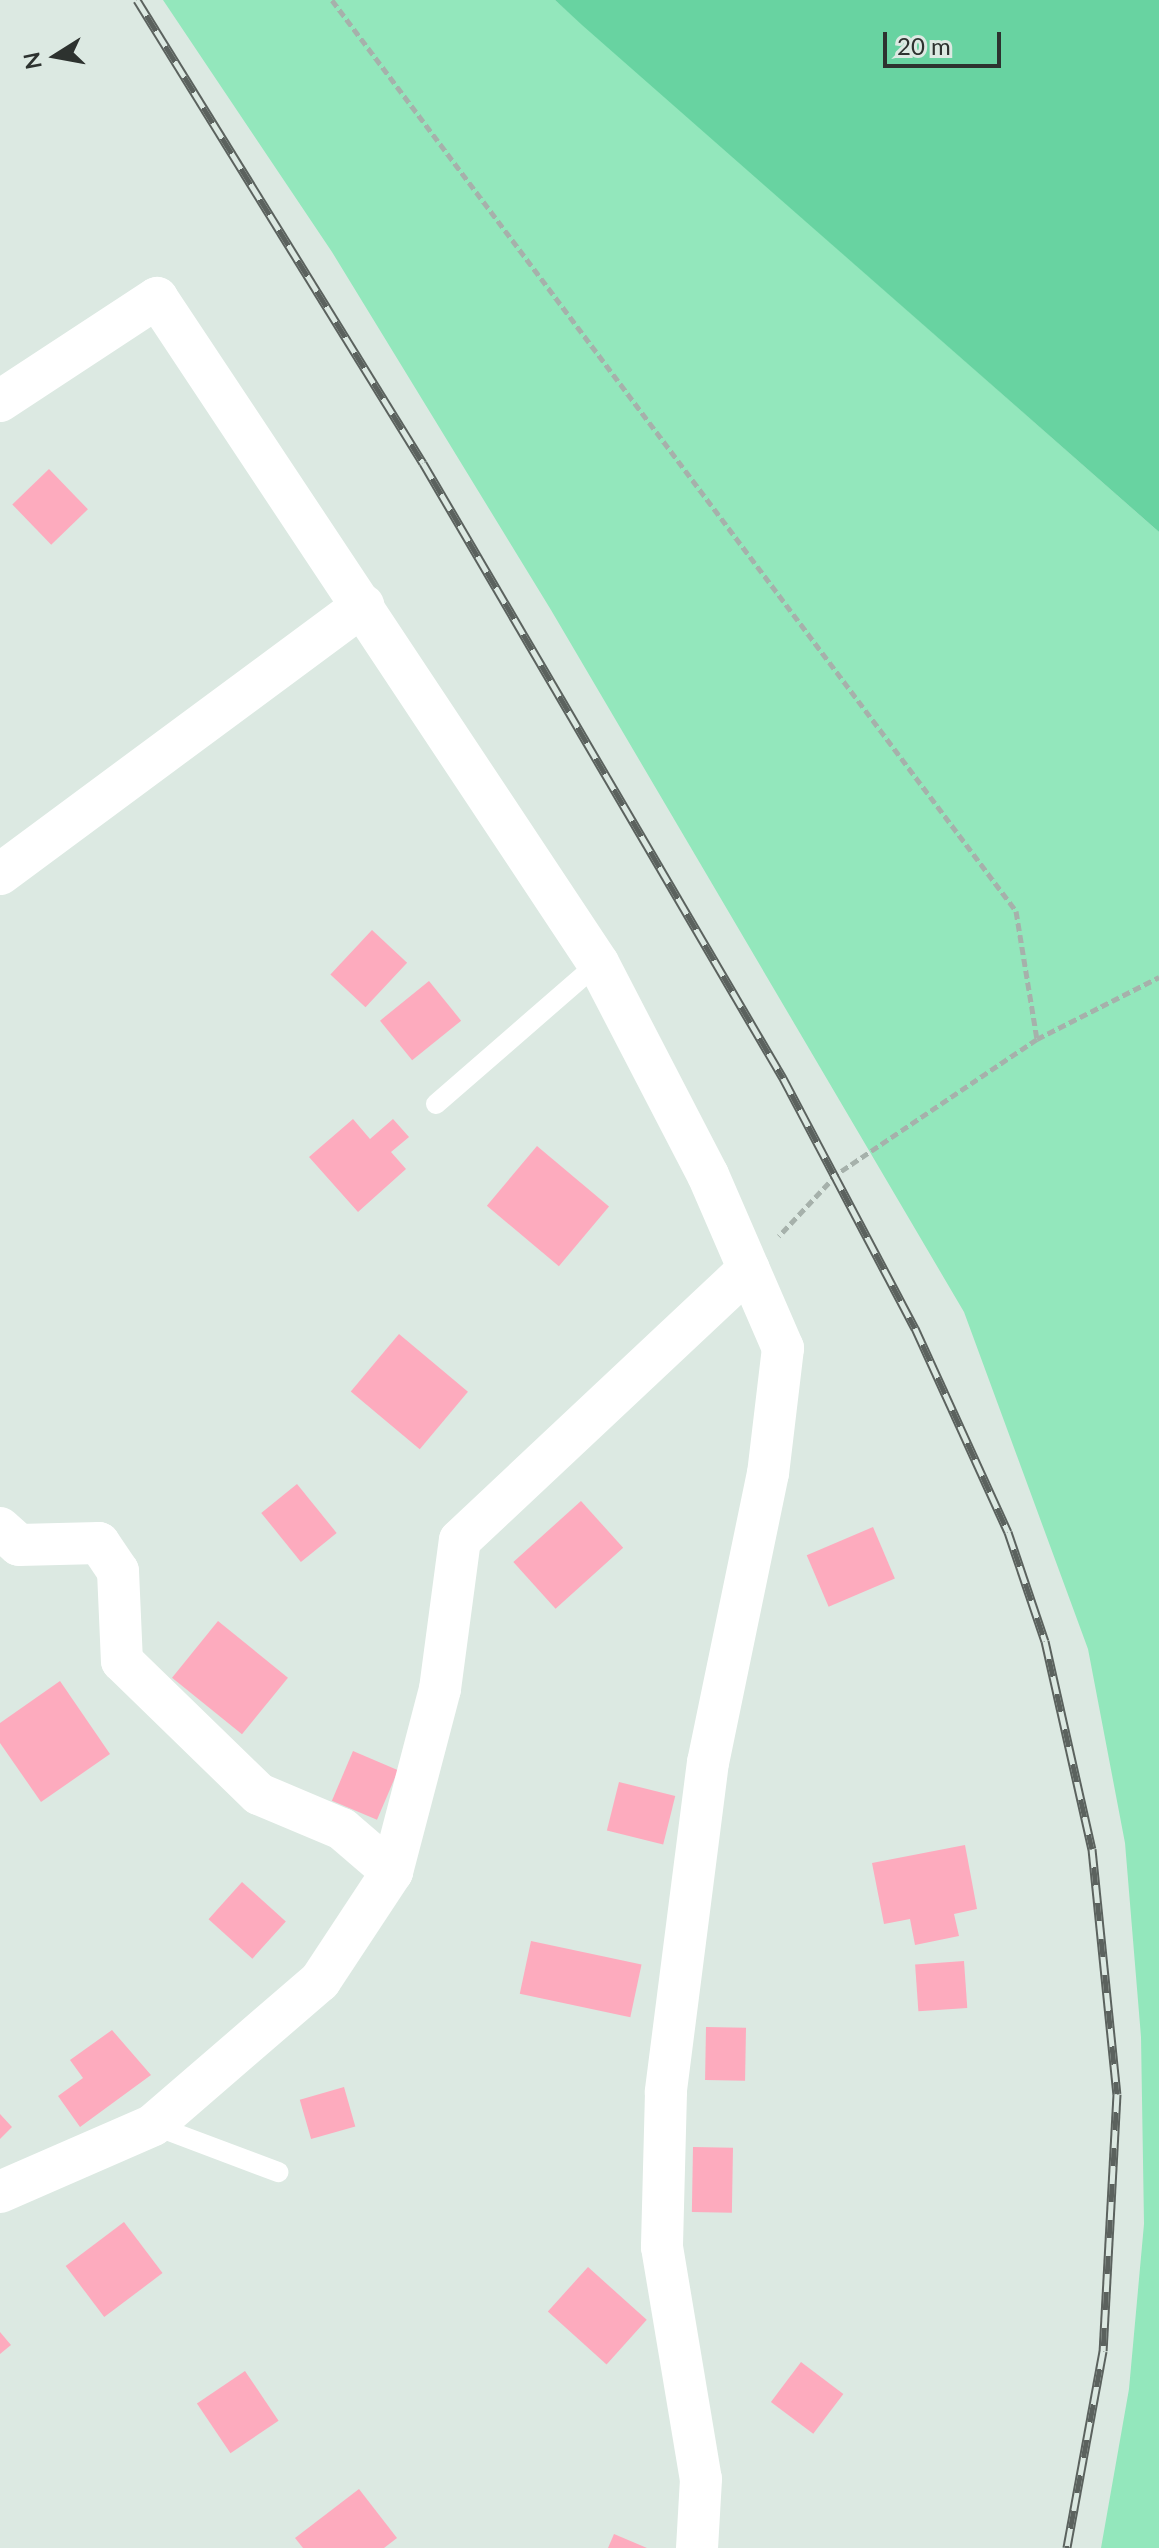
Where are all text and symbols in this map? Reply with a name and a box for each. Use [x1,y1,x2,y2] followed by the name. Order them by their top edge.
[16,16,96,96] north arrow
[887,16,1005,66] scale bar
[897,31,951,60] text: 20 m
[17,50,47,72] text: N

